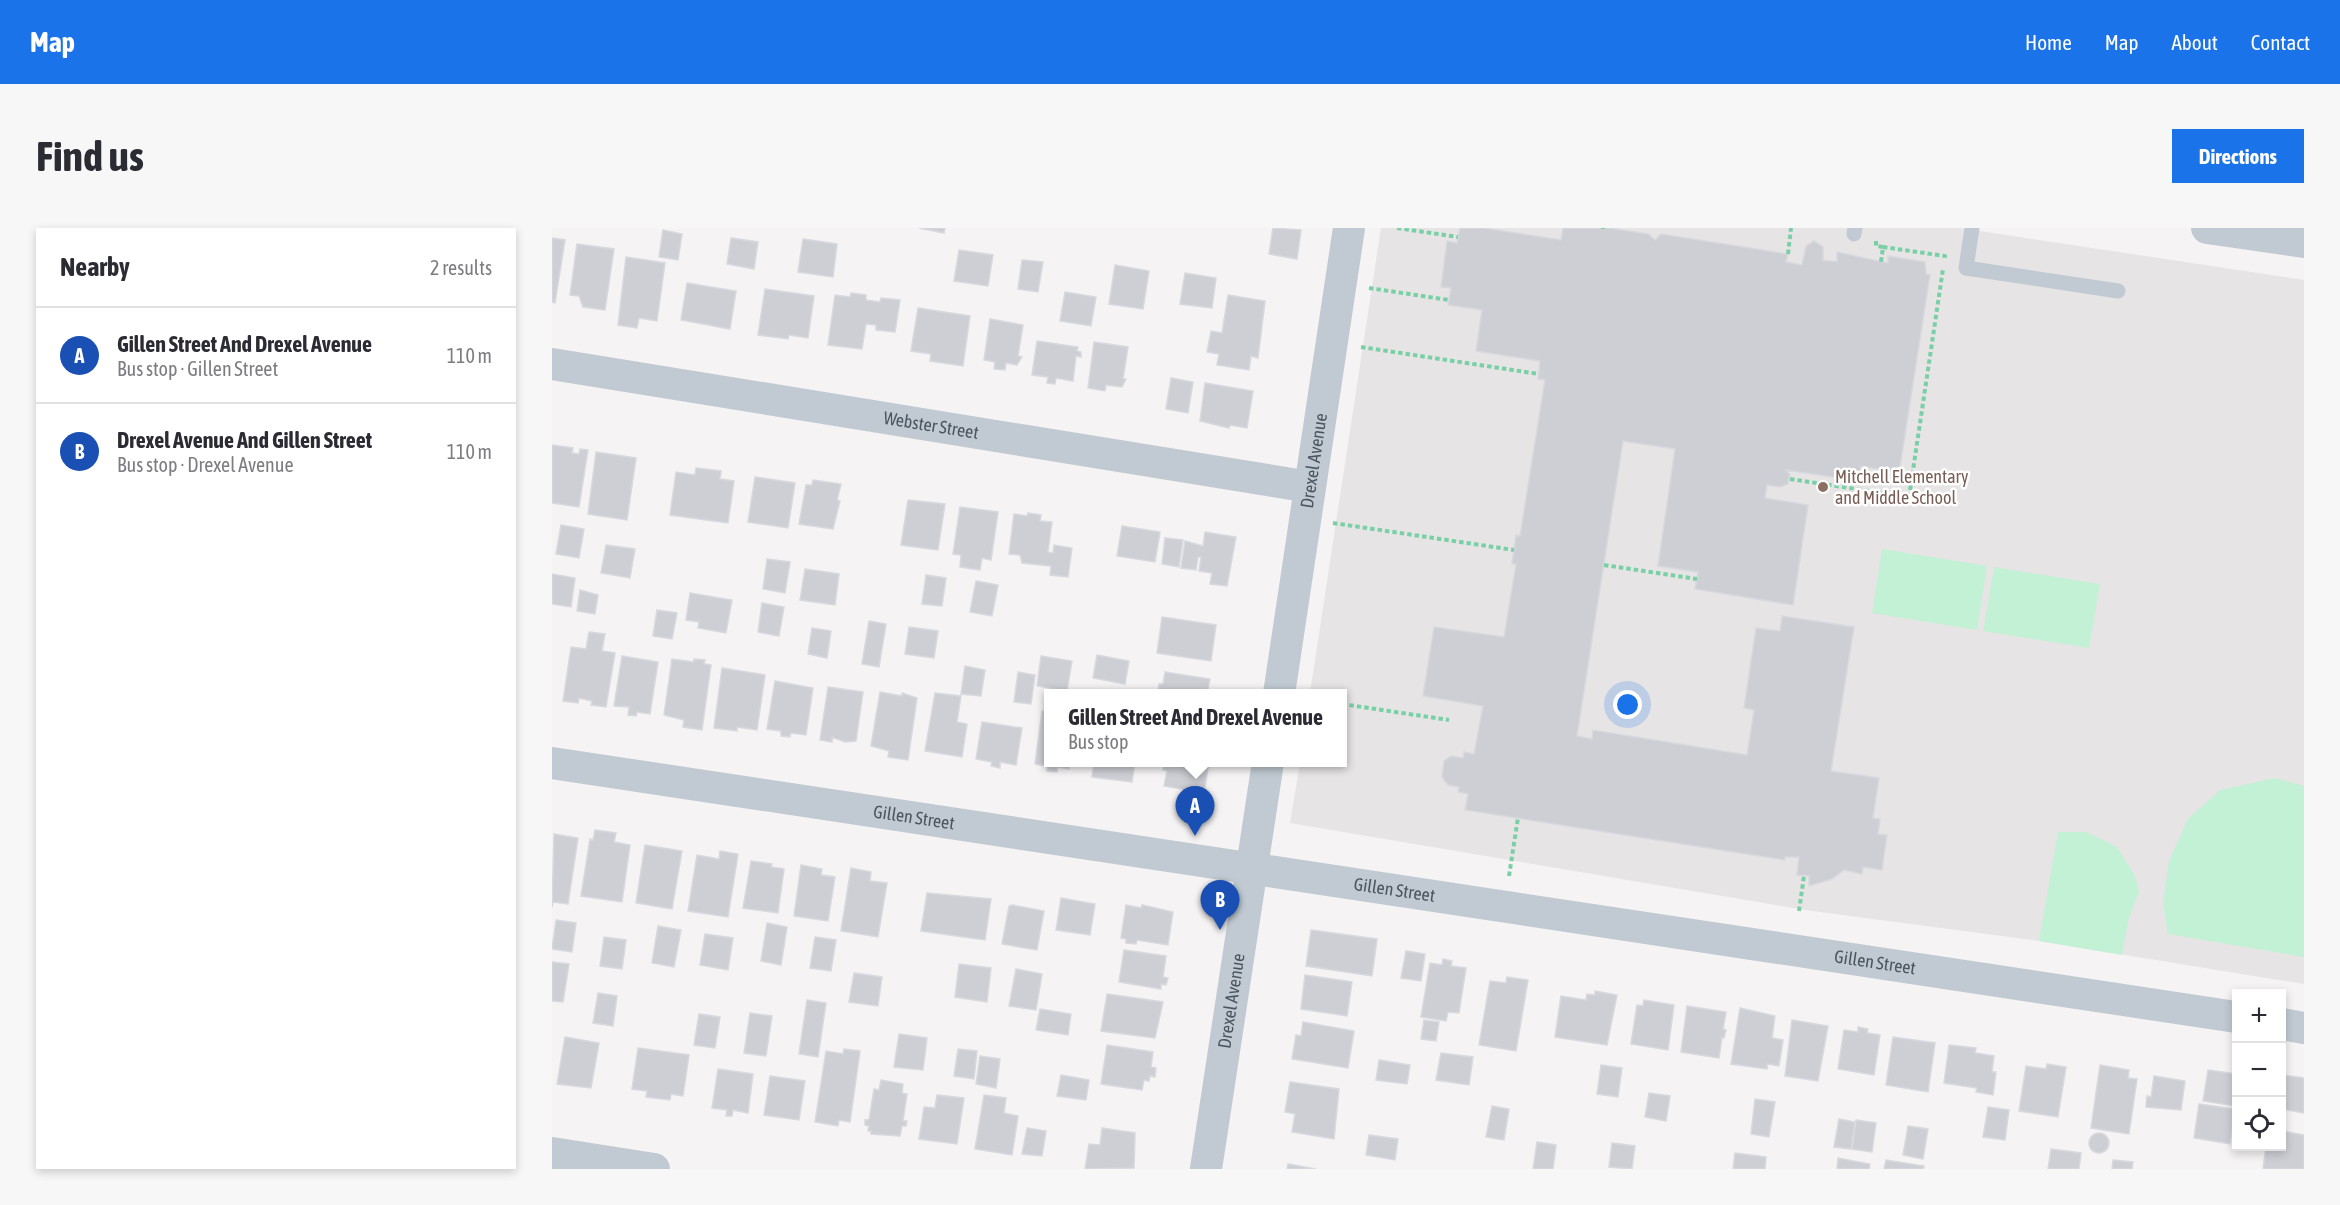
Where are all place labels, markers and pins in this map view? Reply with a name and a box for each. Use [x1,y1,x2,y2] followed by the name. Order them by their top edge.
[1835,466,1968,508] place label: Mitchell Elementary and Middle School
[1816,480,1830,494] marker: Mitchell Elementary and Middle School
[1176,786,1214,836] pin: A
[1200,880,1240,930] pin: B

